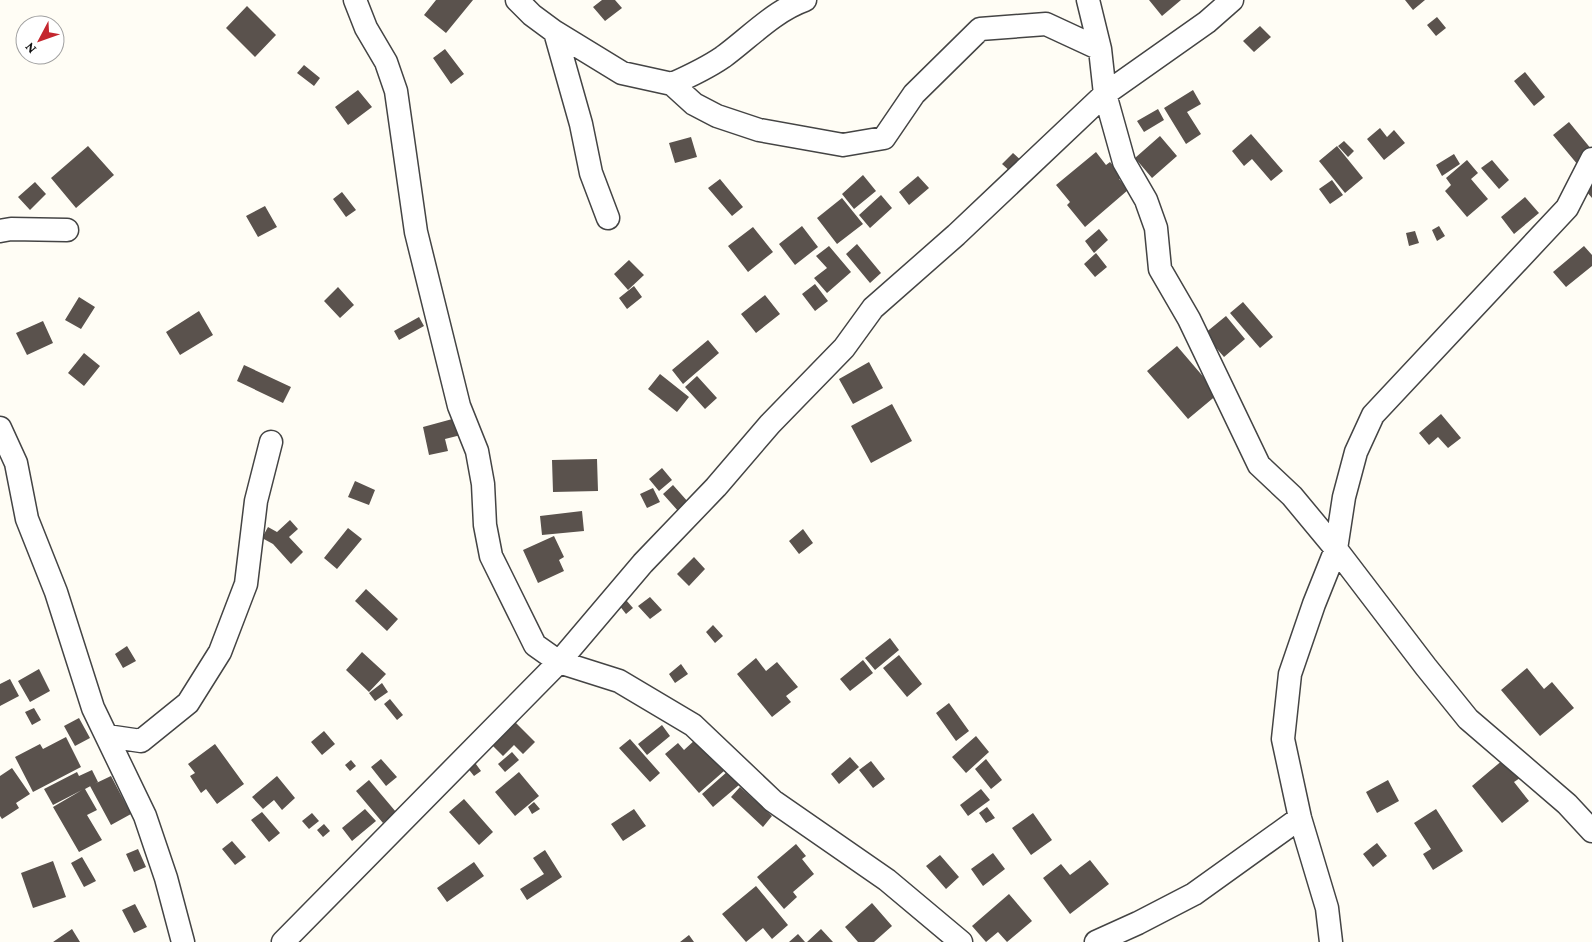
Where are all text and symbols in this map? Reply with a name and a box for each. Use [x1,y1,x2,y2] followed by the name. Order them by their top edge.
[15,15,65,65] north arrow
[21,39,39,57] text: N

